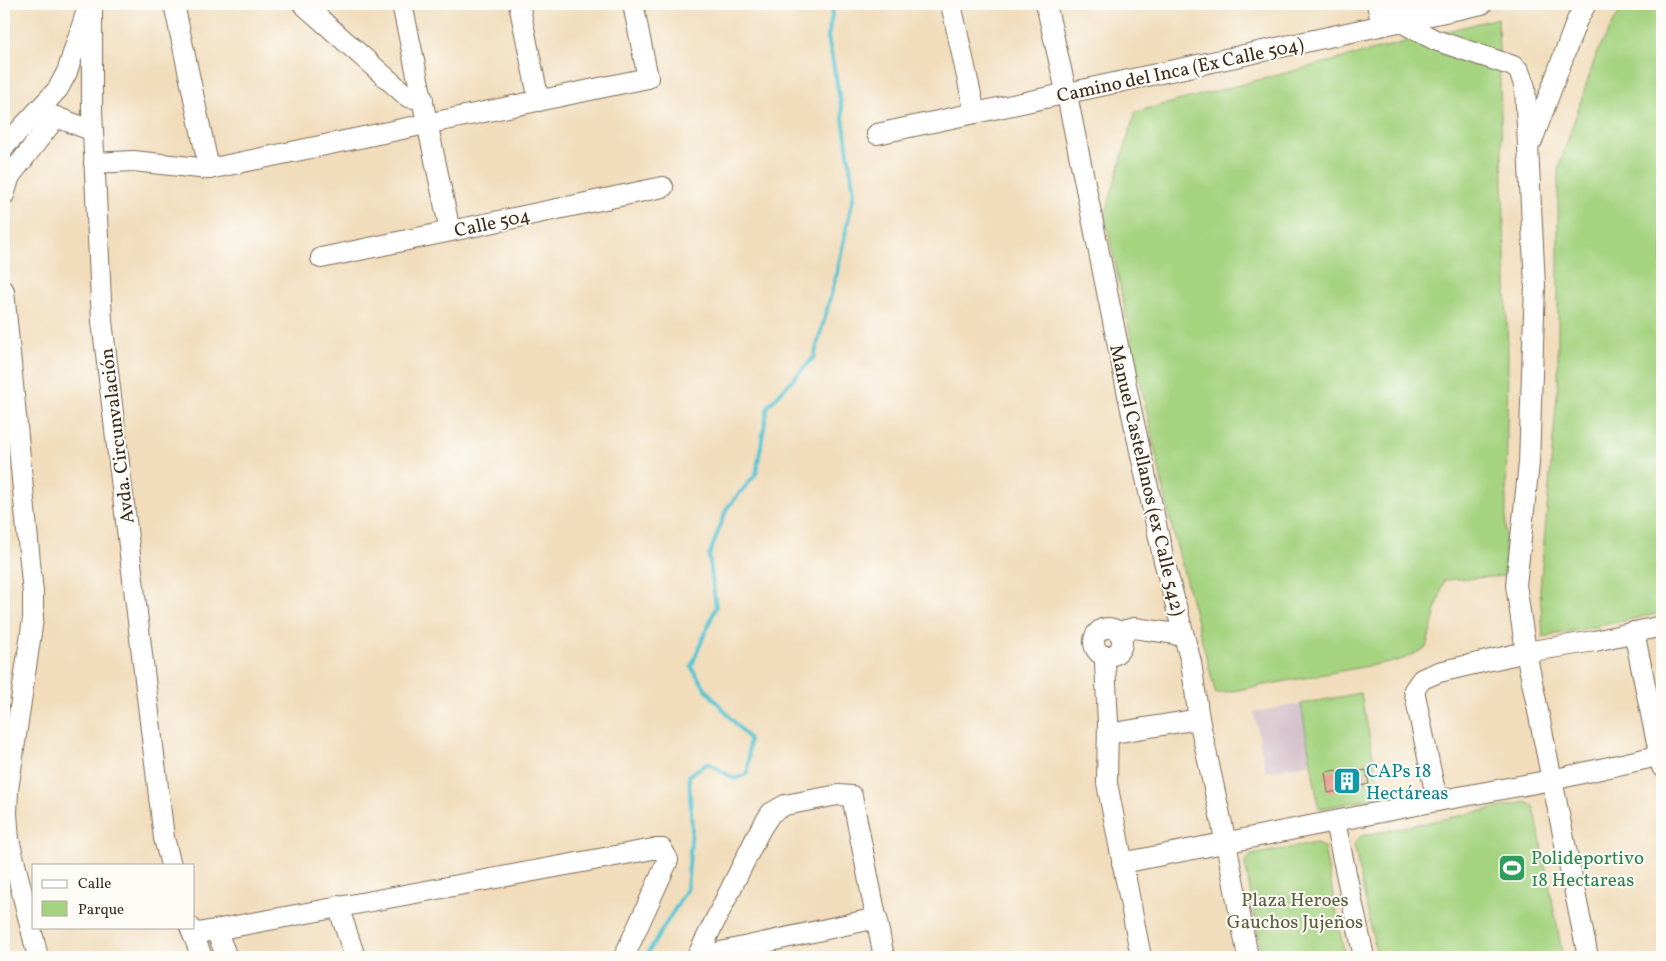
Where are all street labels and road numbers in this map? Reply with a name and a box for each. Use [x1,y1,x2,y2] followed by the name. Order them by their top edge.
[1054,32,1306,110] street label: Camino del Inca (Ex Calle 504)
[452,203,533,245] street label: Calle 504
[1102,342,1190,619] street label: Manuel Castellanos (ex Calle 542)
[94,346,142,525] street label: Avda. Circunvalación

